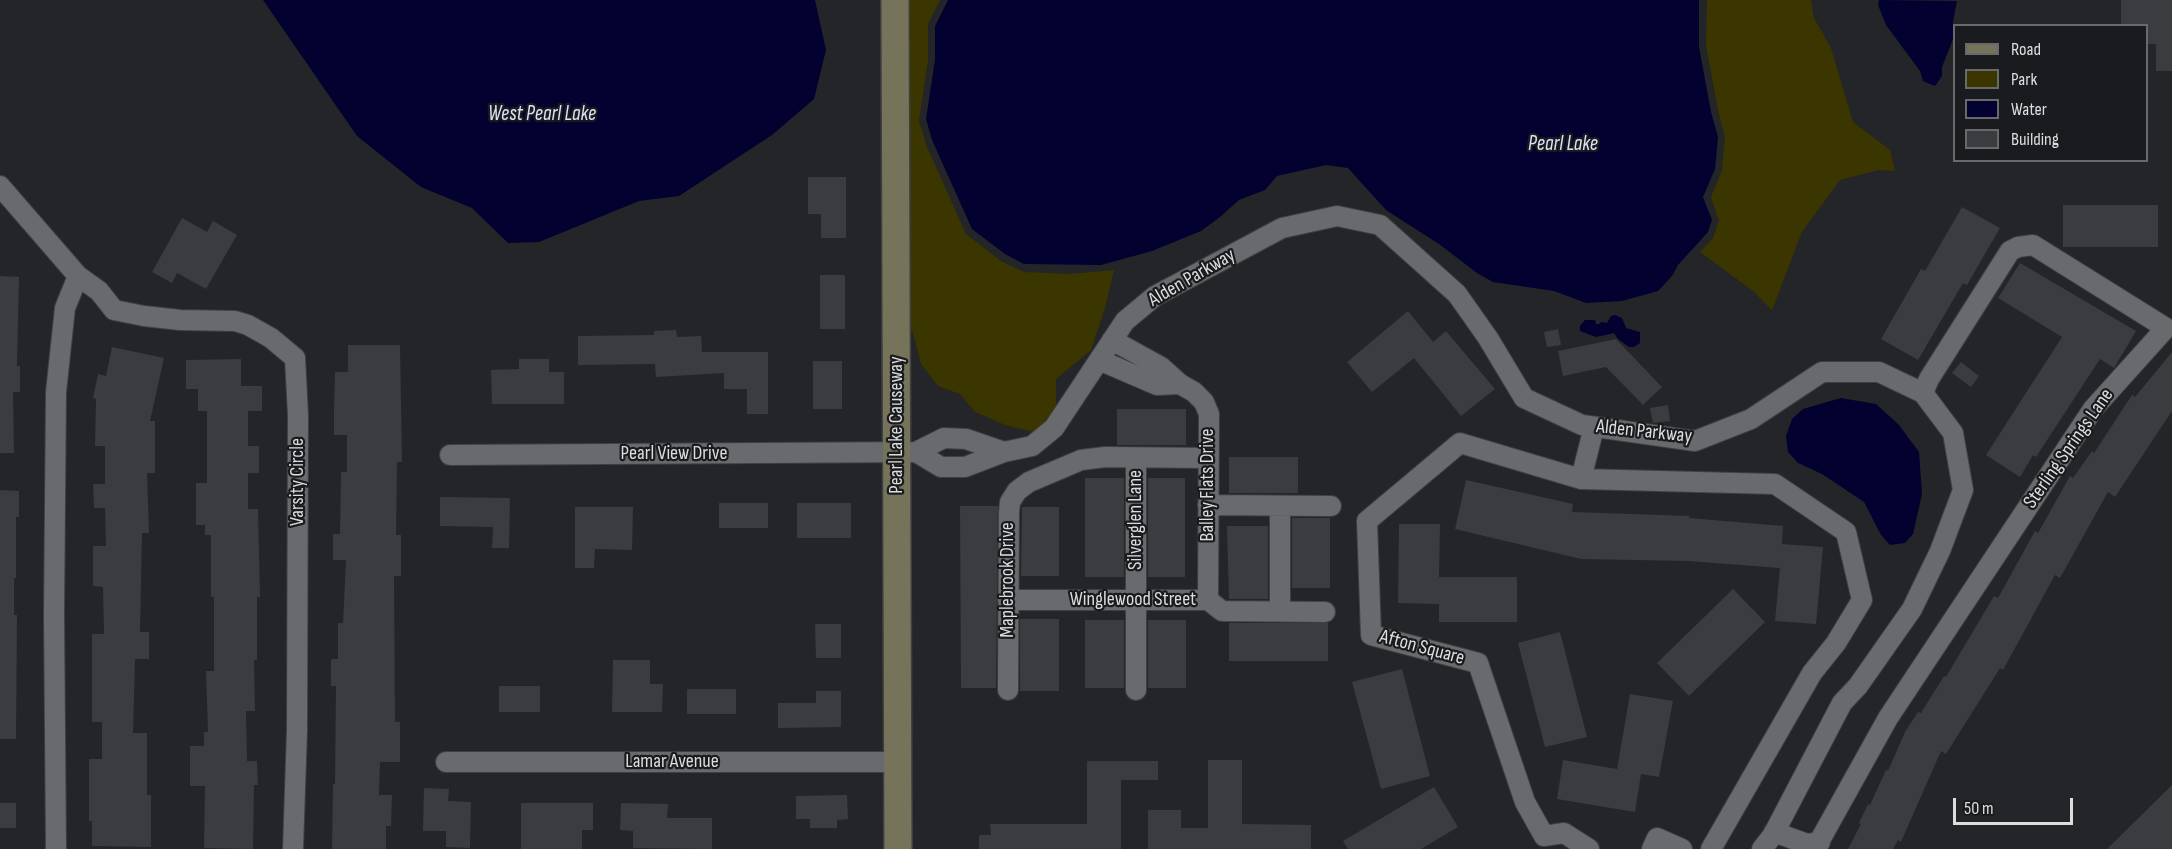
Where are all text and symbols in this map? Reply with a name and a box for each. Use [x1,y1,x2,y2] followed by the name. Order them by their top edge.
[1953,24,2148,162] legend
[2011,39,2041,60] text: Road
[2011,69,2037,90] text: Park
[2011,99,2047,120] text: Water
[488,102,596,128] water label: West Pearl Lake
[2011,129,2059,150] text: Building
[1528,132,1598,158] water label: Pearl Lake
[1144,244,1240,312] street label: Alden Parkway
[885,356,909,494] street label: Pearl Lake Causeway
[2019,384,2119,514] street label: Sterling Springs Lane
[1595,415,1693,449] street label: Alden Parkway
[1196,428,1220,542] street label: Balley Flats Drive
[286,438,310,526] street label: Varsity Circle
[621,442,727,466] street label: Pearl View Drive
[1124,470,1148,570] street label: Silverglen Lane
[996,522,1020,638] street label: Maplebrook Drive
[1070,588,1196,612] street label: Winglewood Street
[1377,625,1467,671] street label: Afton Square
[625,750,719,774] street label: Lamar Avenue
[1956,786,2076,824] scale bar
[1964,798,1994,819] text: 50 m

